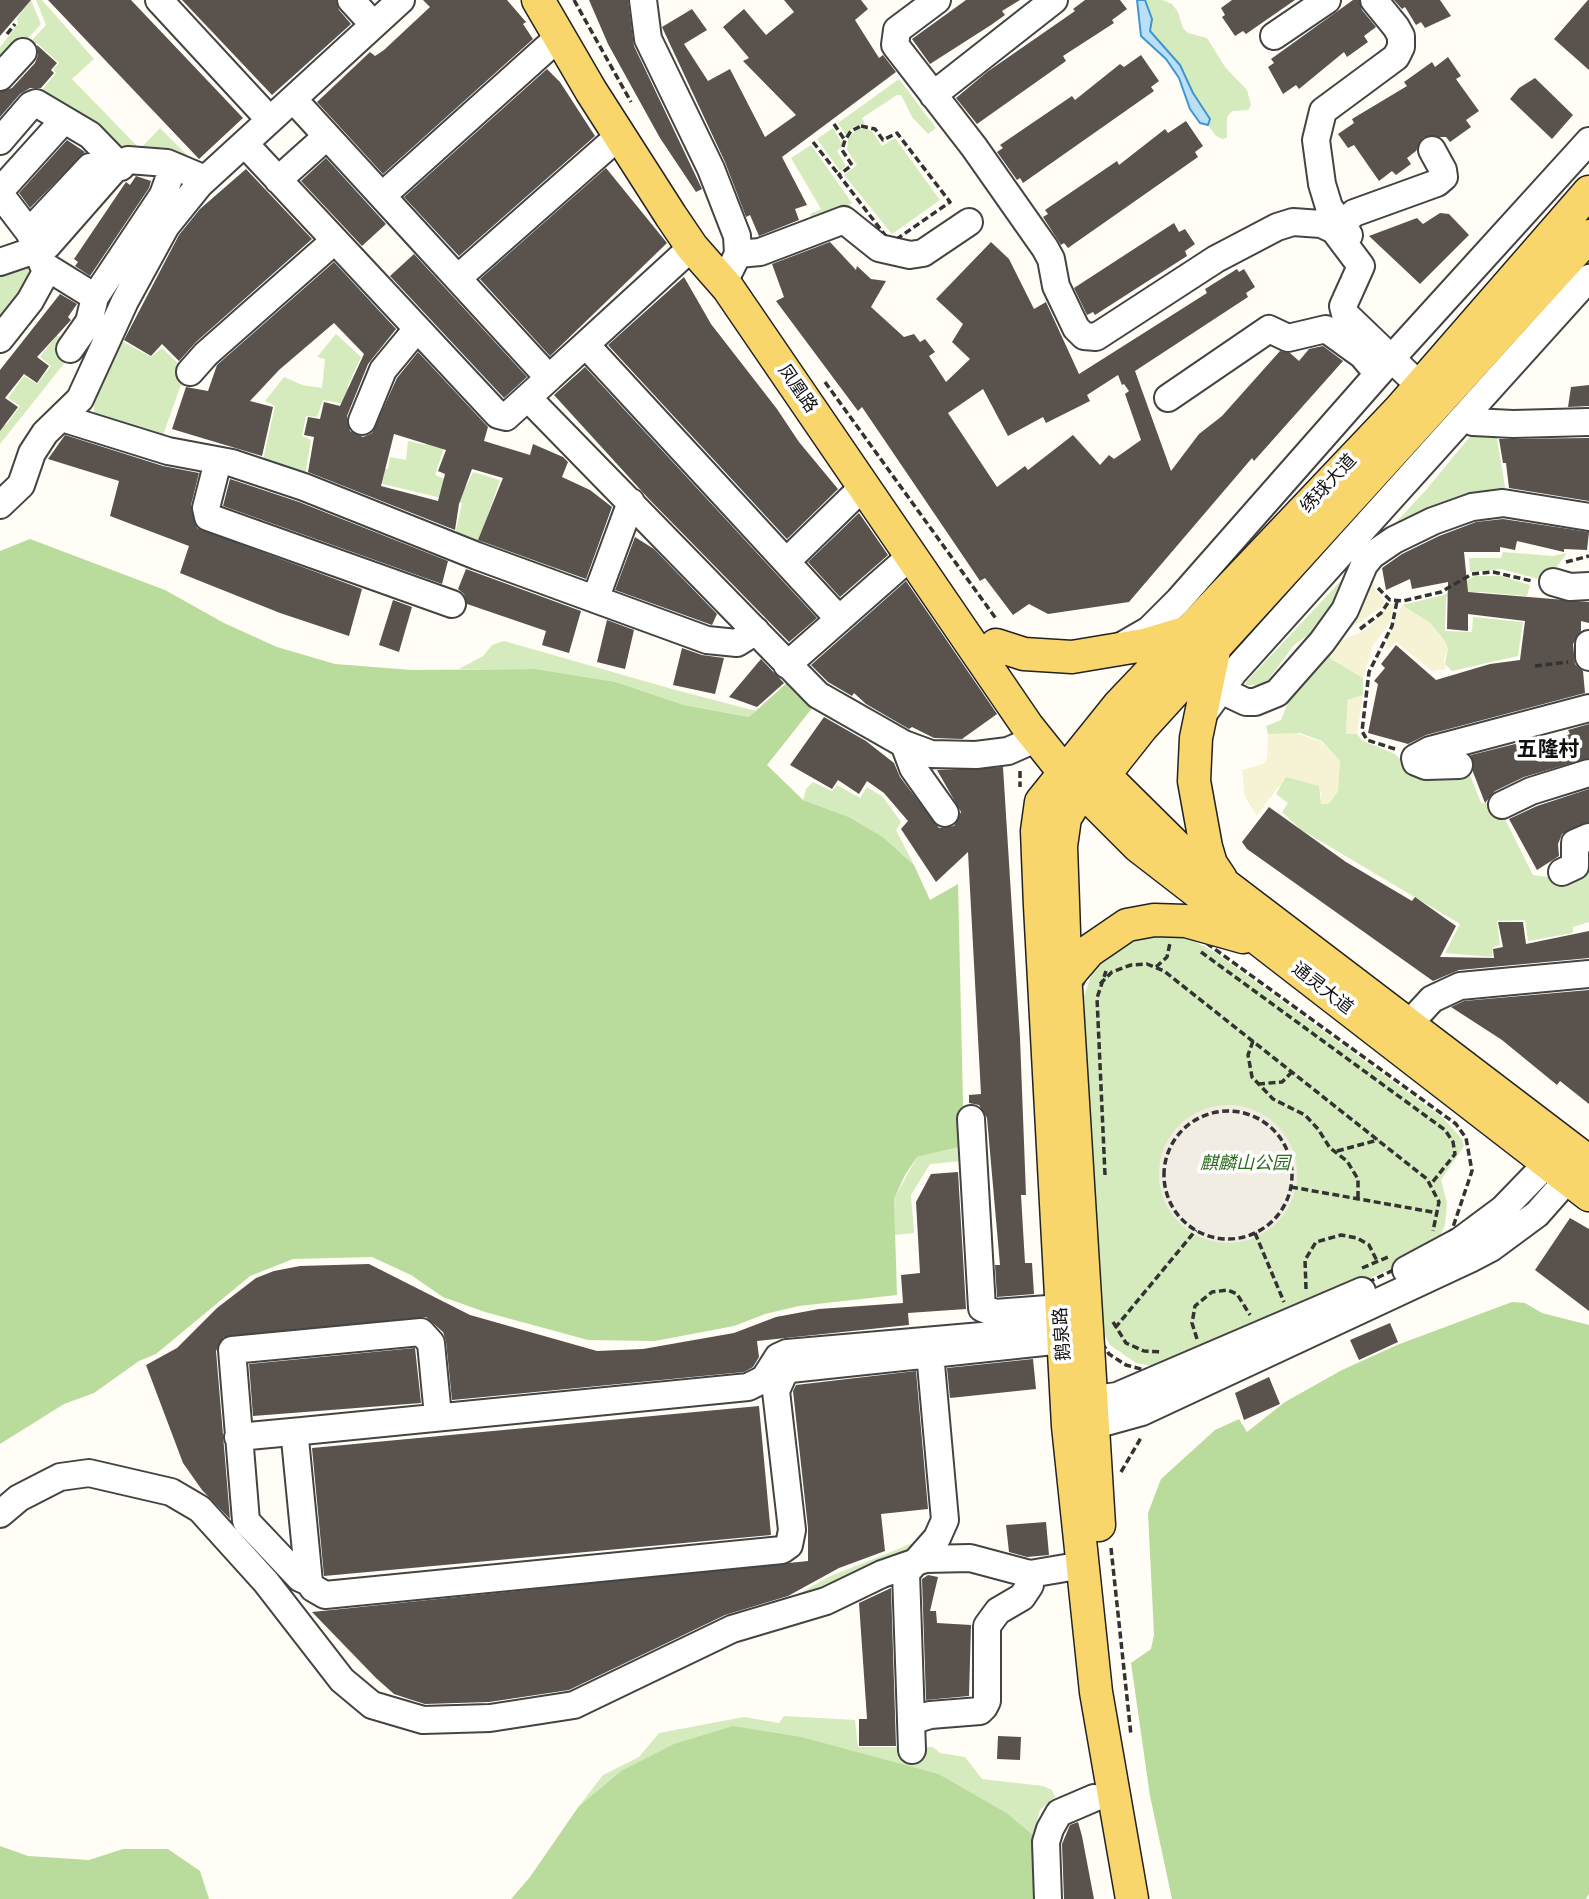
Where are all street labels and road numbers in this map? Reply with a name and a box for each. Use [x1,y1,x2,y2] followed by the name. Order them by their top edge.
[773,361,821,417] street label: 凤凰路
[1297,450,1361,518] street label: 绣球大道
[1287,958,1357,1020] street label: 通灵大道
[1050,1306,1076,1362] street label: 鹅泉路

